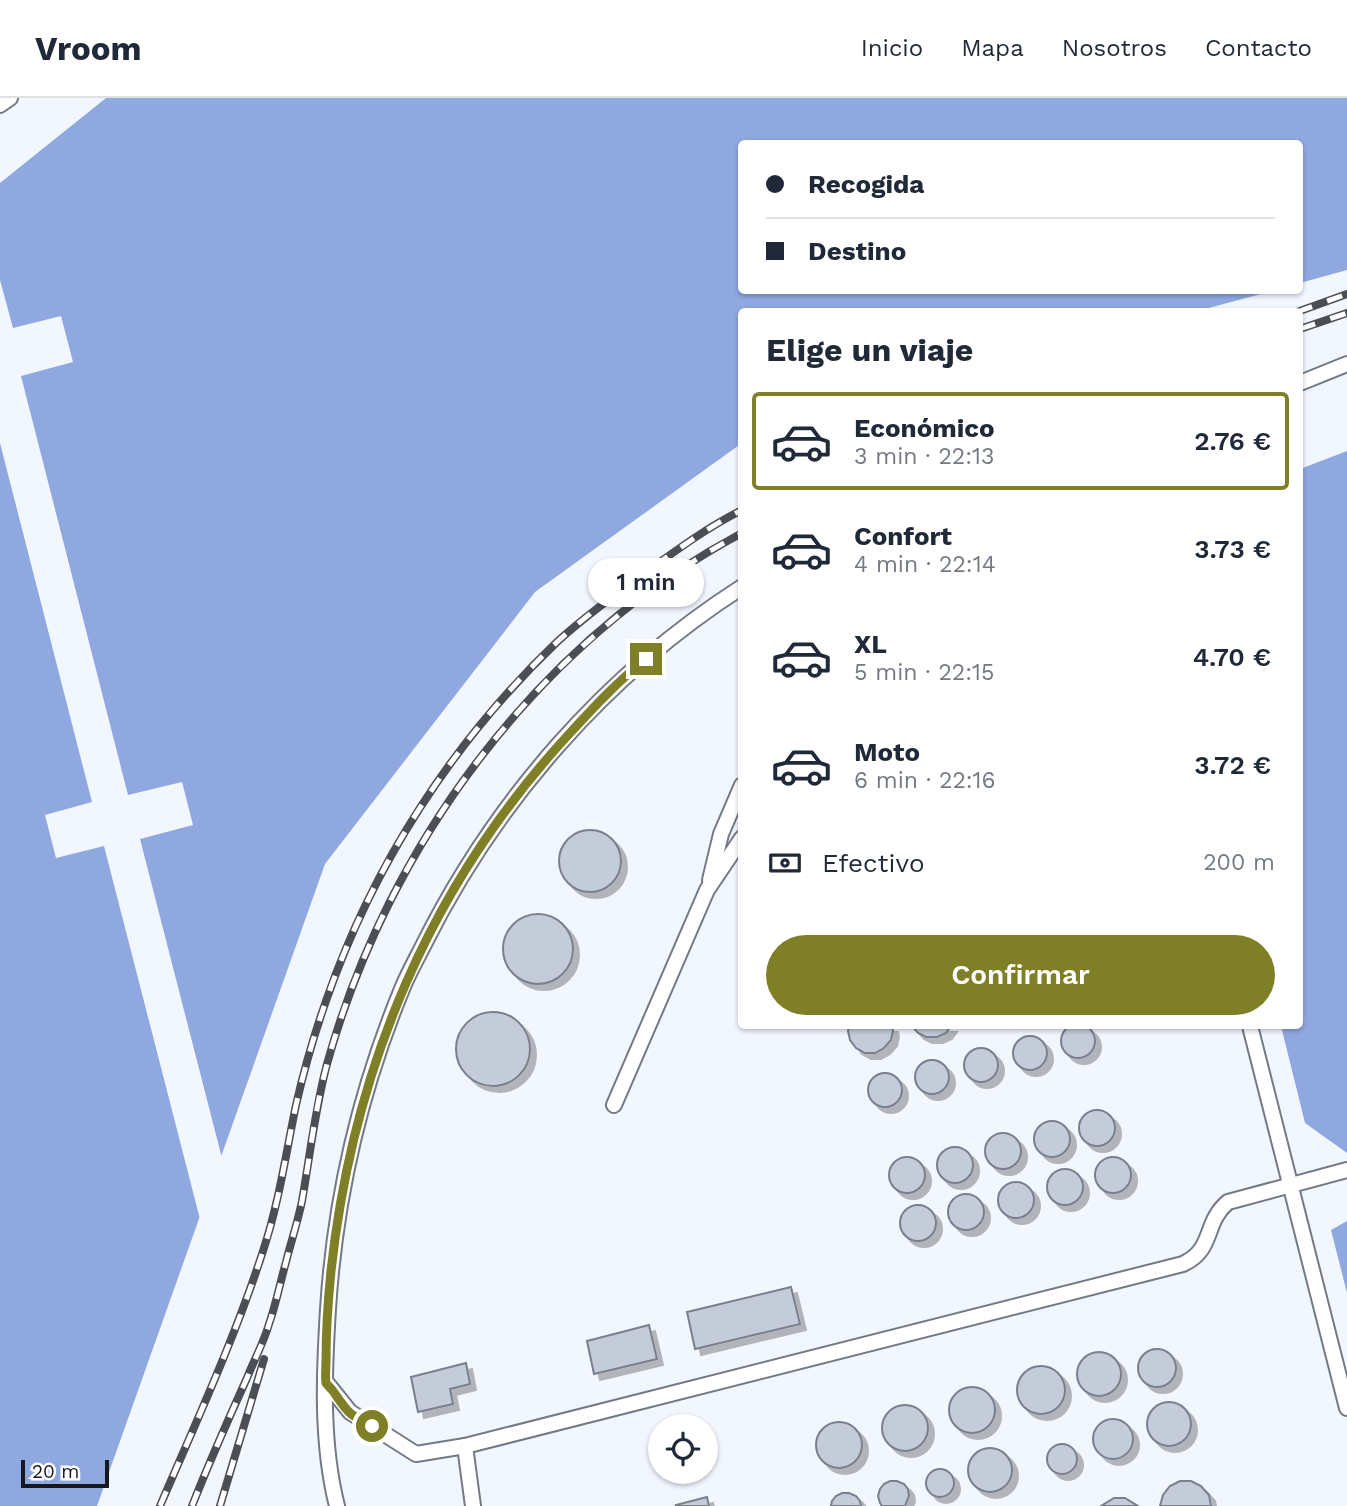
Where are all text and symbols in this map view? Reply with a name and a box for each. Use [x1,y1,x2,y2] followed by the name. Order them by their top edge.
[35,29,142,68] text: Vroom
[861,34,923,62] text: Inicio
[961,34,1024,62] text: Mapa
[1062,34,1167,62] text: Nosotros
[1205,34,1312,62] text: Contacto
[808,169,924,199] text: Recogida
[808,236,906,266] text: Destino
[766,331,973,369] text: Elige un viaje
[770,410,833,473] icon: car
[854,413,995,443] text: Económico
[1194,426,1271,456] text: 2.76 €
[854,443,994,470] text: 3 min · 22:13
[770,518,833,581] icon: car
[854,521,952,551] text: Confort
[1194,534,1271,564] text: 3.73 €
[854,551,996,578] text: 4 min · 22:14
[588,558,704,606] callout: 1 min
[616,569,676,596] text: 1 min
[770,626,833,689] icon: car
[854,629,887,659] text: XL
[1193,642,1271,672] text: 4.70 €
[630,643,662,675] route end
[854,659,994,686] text: 5 min · 22:15
[770,734,833,797] icon: car
[854,737,920,767] text: Moto
[1194,750,1271,780] text: 3.72 €
[854,767,996,794] text: 6 min · 22:16
[766,844,804,882] icon: cash
[822,848,925,878] text: Efectivo
[1203,849,1275,876] text: 200 m
[766,935,1275,1015] button: Confirmar
[356,1410,388,1442] route start
[648,1414,718,1484] map controls
[648,1414,718,1484] button: locate
[21,1457,108,1489] scale bar
[32,1460,79,1483] text: 20 m

